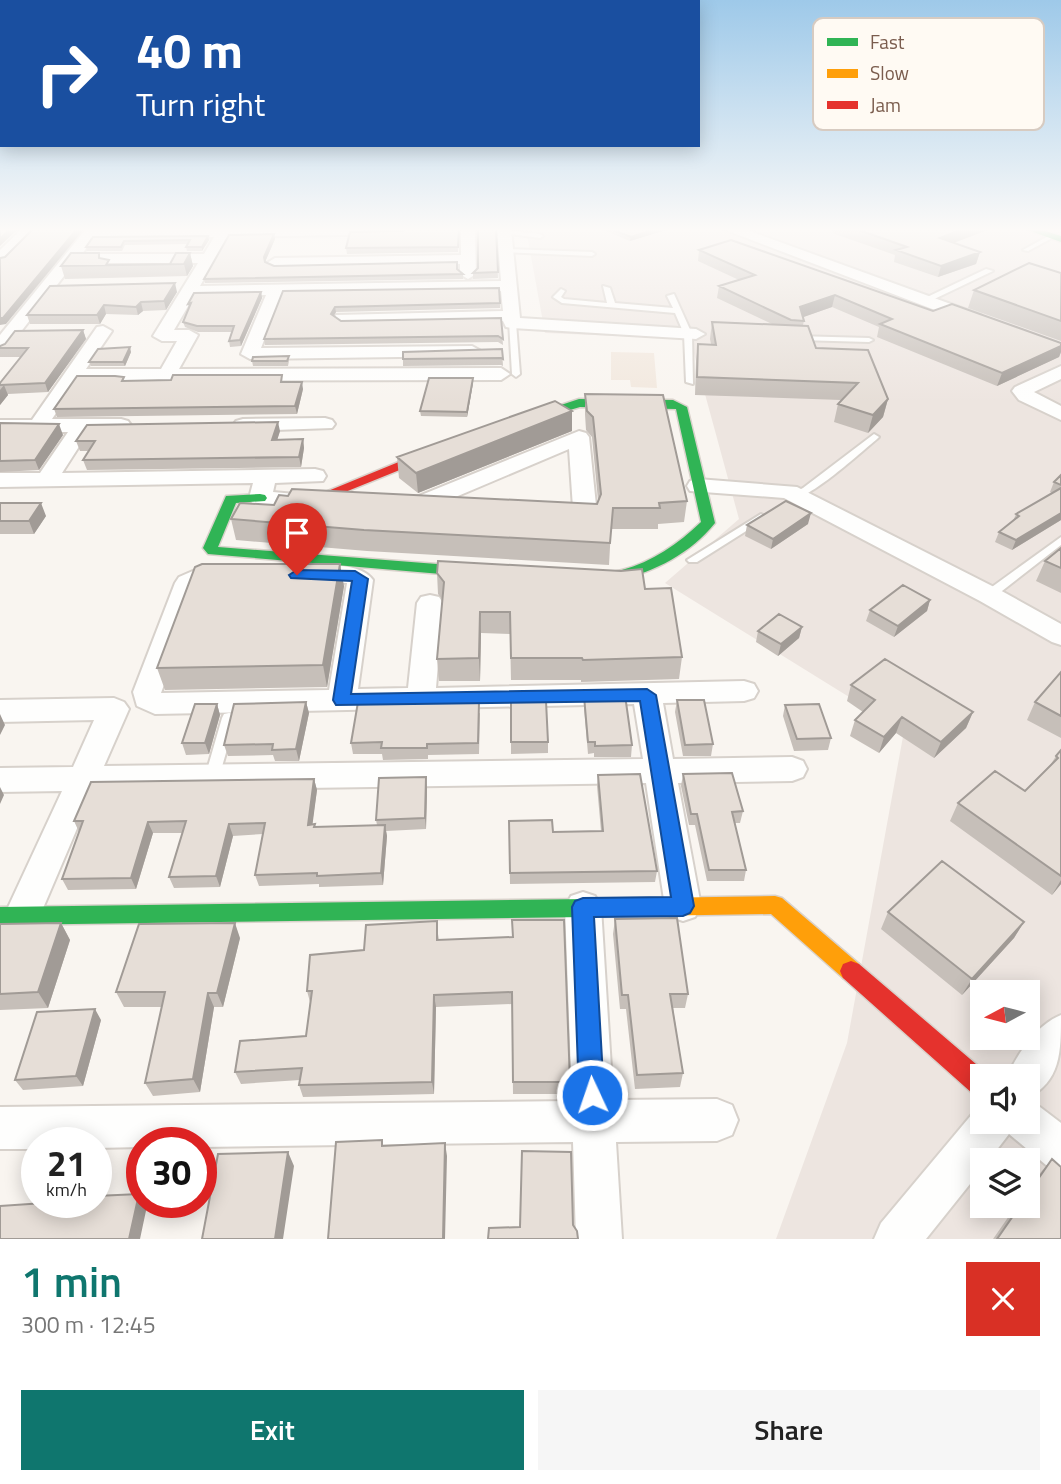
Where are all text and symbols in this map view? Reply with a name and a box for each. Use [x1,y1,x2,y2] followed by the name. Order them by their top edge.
[136,12,243,87] text: 40 m
[813,18,1044,130] legend
[870,27,905,56] text: Fast
[21,28,112,119] icon: right
[870,58,909,87] text: Slow
[136,80,265,128] text: Turn right
[870,90,901,119] text: Jam
[267,503,327,575] pin
[278,514,316,552] icon: arrive
[970,980,1040,1050] north arrow
[970,980,1040,1218] map controls
[555,1058,629,1132] position arrow
[970,1064,1040,1134] button: sound
[126,1127,217,1218] speed limit sign: 30
[47,1136,86,1190] text: 21
[970,1148,1040,1218] button: layers
[46,1176,87,1203] text: km/h
[21,1249,122,1313] text: 1 min
[966,1262,1040,1336] button: close
[21,1307,156,1342] text: 300 m · 12:45
[21,1390,524,1470] button: Exit
[538,1390,1040,1470] button: Share

